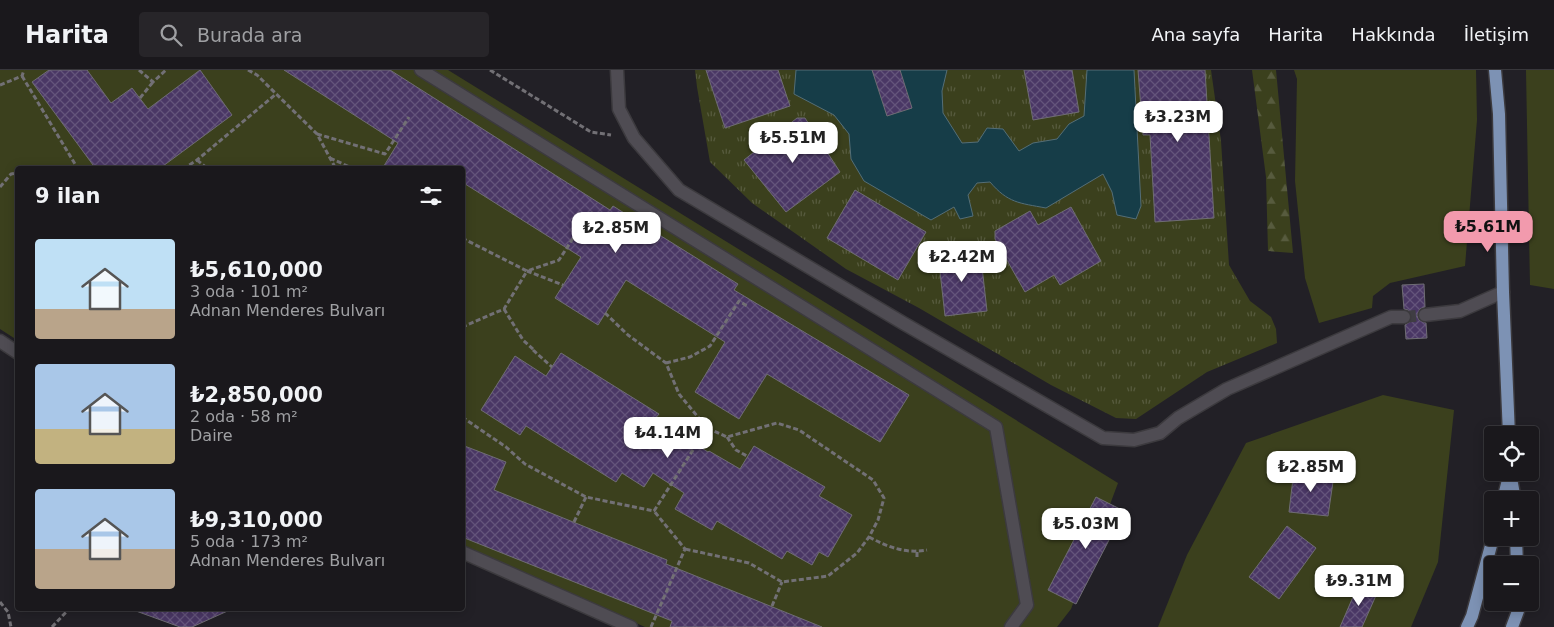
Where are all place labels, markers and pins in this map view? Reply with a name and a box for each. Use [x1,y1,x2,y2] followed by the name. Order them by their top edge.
[1137,100,1219,143] pin: ₺3.23M
[752,122,834,164] pin: ₺5.51M
[1447,210,1529,253] pin: ₺5.61M
[575,212,657,254] pin: ₺2.85M
[921,240,1003,283] pin: ₺2.42M
[627,416,709,459] pin: ₺4.14M
[1270,450,1352,493] pin: ₺2.85M
[1045,508,1127,550] pin: ₺5.03M
[1318,564,1400,607] pin: ₺9.31M

